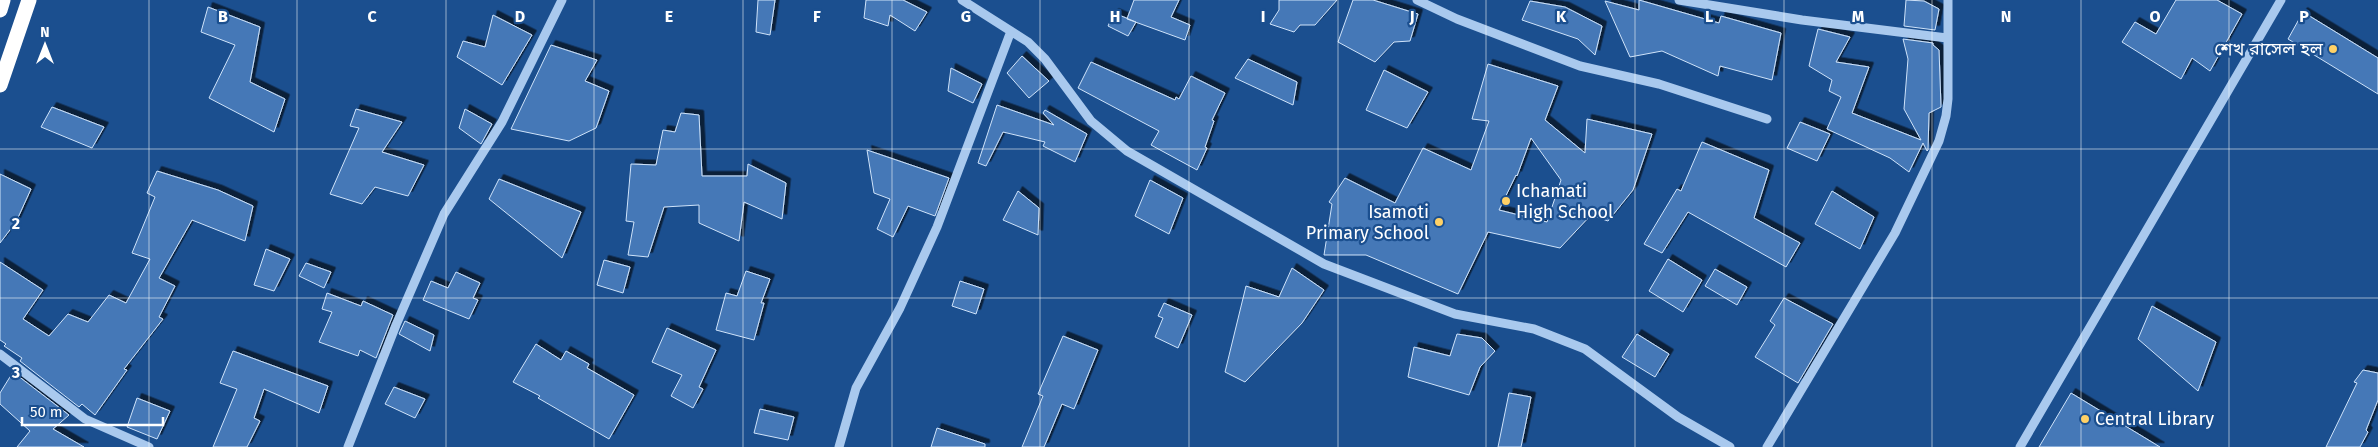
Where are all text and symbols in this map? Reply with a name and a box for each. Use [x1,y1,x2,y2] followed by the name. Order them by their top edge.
[218,7,228,26] text: B
[367,7,377,26] text: C
[515,7,525,26] text: D
[665,7,673,26] text: E
[813,7,821,26] text: F
[961,7,971,26] text: G
[1110,7,1120,26] text: H
[1261,7,1265,26] text: I
[1408,7,1415,26] text: J
[1556,7,1567,26] text: K
[1705,7,1713,26] text: L
[1852,7,1865,26] text: M
[2001,7,2011,26] text: N
[2149,7,2161,26] text: O
[2299,7,2309,26] text: P
[20,20,70,70] north arrow
[40,24,50,41] text: N
[2214,38,2324,60] place label: শেখ রাসেল হল
[2327,43,2339,55] marker: শেখ রাসেল হল
[1516,180,1613,223] place label: Ichamati High School
[1500,195,1512,207] marker: Ichamati High School
[1306,201,1429,244] place label: Isamoti Primary School
[12,214,20,233] text: 2
[1433,216,1445,228] marker: Isamoti Primary School
[11,363,20,382] text: 3
[22,394,164,426] scale bar
[30,403,63,421] text: 50 m
[2095,408,2214,430] place label: Central Library
[2079,413,2091,425] marker: Central Library

